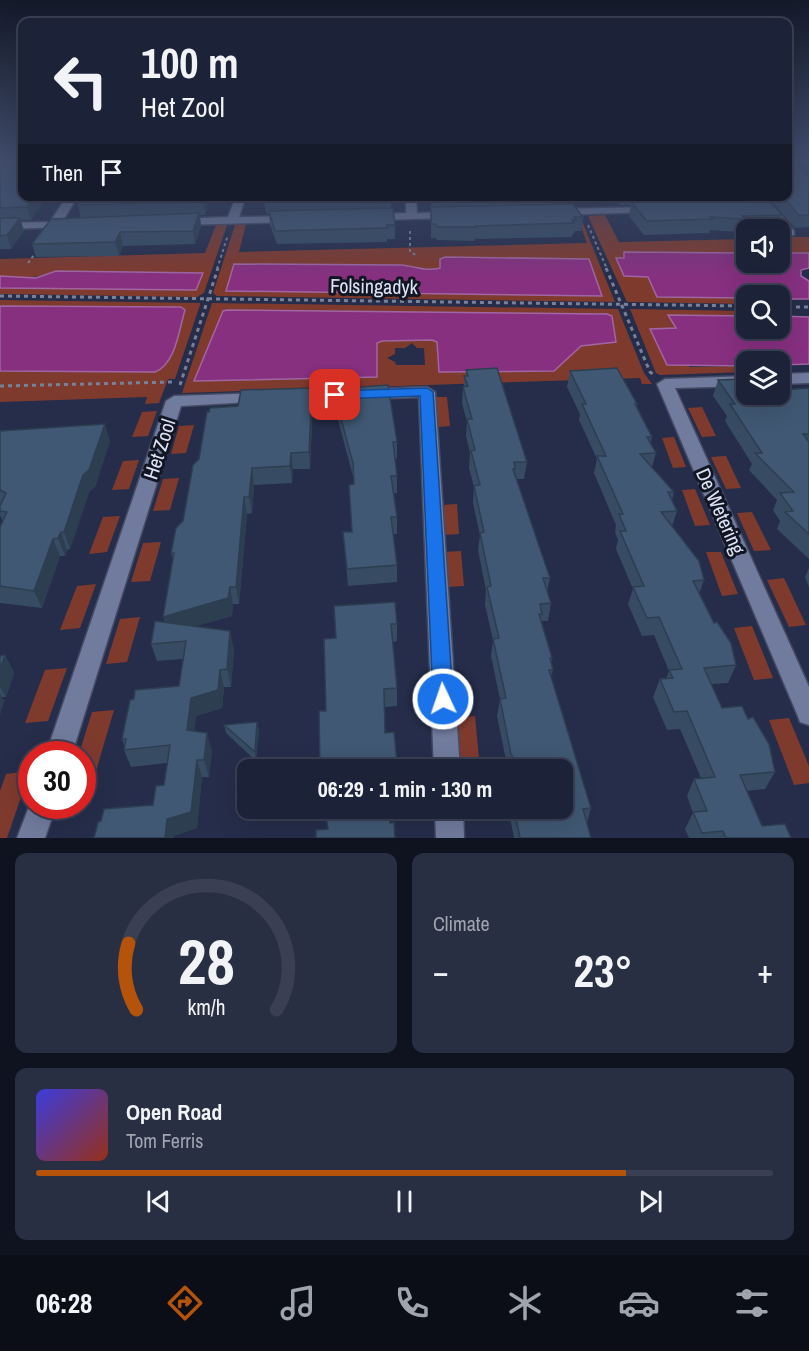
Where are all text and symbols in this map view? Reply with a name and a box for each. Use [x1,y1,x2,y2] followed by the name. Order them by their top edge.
[141,35,239,91] text: 100 m
[42,42,120,120] icon: left
[141,89,225,125] text: Het Zool
[95,156,128,189] icon: arrive
[42,158,83,188] text: Then
[736,219,790,405] map controls
[736,219,790,273] button: sound
[330,272,419,300] street label: Folsingadyk
[736,285,790,339] button: search
[736,351,790,405] button: layers
[309,369,360,420] pin
[318,378,351,411] icon: arrive
[137,415,181,483] street label: Het Zool
[690,464,752,558] street label: De Wetering
[411,667,475,731] position arrow
[18,741,96,819] speed limit sign: 30
[318,774,492,804] text: 06:29 · 1 min · 130 m
[433,910,490,937] text: Climate
[178,919,234,1003] text: 28
[573,940,633,1001] text: 23°
[433,949,449,993] text: −
[757,949,773,993] text: +
[187,993,225,1022] text: km/h
[126,1097,222,1127] text: Open Road
[126,1127,204,1154] text: Tom Ferris
[142,1185,175,1218] icon: previous
[388,1185,421,1218] icon: pause
[634,1185,667,1218] icon: next
[164,1282,206,1324] icon: directions
[277,1282,319,1324] icon: music
[391,1282,433,1324] icon: phone
[504,1282,546,1324] icon: climate
[618,1282,660,1324] icon: car
[731,1282,773,1324] icon: filters
[36,1285,92,1321] text: 06:28

